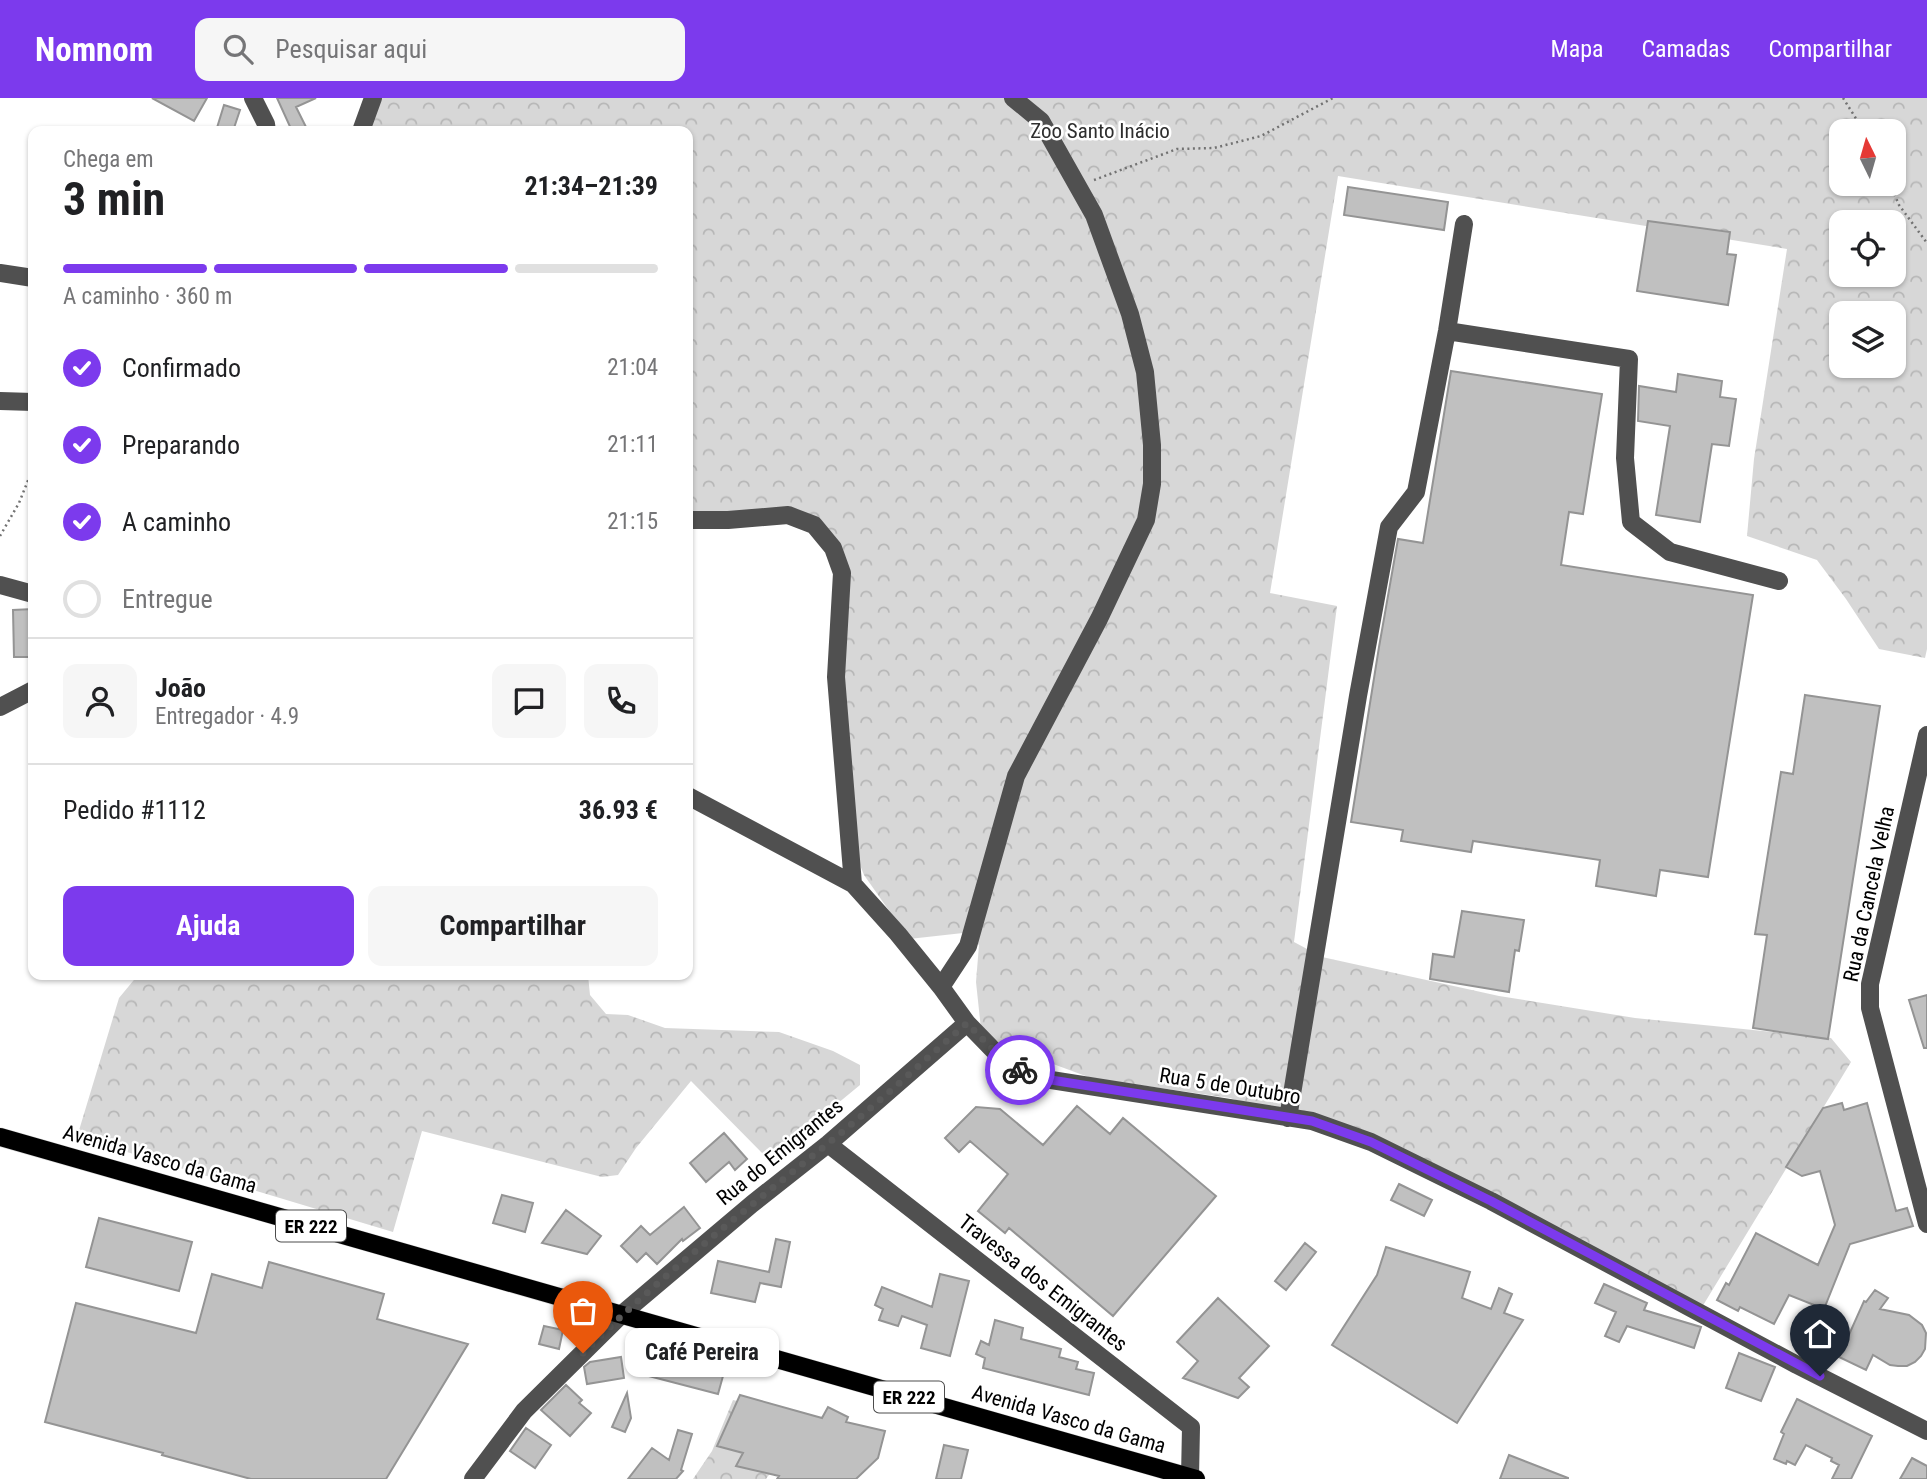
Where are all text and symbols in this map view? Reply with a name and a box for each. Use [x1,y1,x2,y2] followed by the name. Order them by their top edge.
[195,18,685,81] search box
[35,30,153,69] text: Nomnom
[219,30,257,68] icon: search
[275,34,427,64] text: Pesquisar aqui
[1551,35,1604,63] text: Mapa
[1642,35,1731,63] text: Camadas
[1769,35,1892,63] text: Compartilhar
[1030,119,1170,143] park label: Zoo Santo Inácio
[1829,119,1906,196] north arrow
[1829,119,1906,378] map controls
[63,146,154,173] text: Chega em
[524,171,658,201] text: 21:34–21:39
[63,172,165,226] text: 3 min
[1829,210,1906,287] button: locate
[63,283,232,310] text: A caminho · 360 m
[1829,301,1906,378] button: layers
[63,349,101,387] icon: check
[122,353,241,383] text: Confirmado
[607,354,658,381] text: 21:04
[63,426,101,464] icon: check
[122,430,240,460] text: Preparando
[607,431,658,458] text: 21:11
[63,503,101,541] icon: check
[122,507,231,537] text: A caminho
[607,508,658,535] text: 21:15
[122,584,213,614] text: Entregue
[63,664,137,738] button: person
[492,664,566,738] button: chat
[584,664,658,738] button: phone
[155,673,206,703] text: João
[155,703,299,730] text: Entregador · 4.9
[63,795,206,825] text: Pedido #1112
[579,795,658,825] text: 36.93 €
[1839,804,1899,984] street label: Rua da Cancela Velha
[63,886,354,966] button: Ajuda
[368,886,658,966] button: Compartilhar
[985,1035,1055,1105] courier
[1001,1051,1039,1089] icon: bike
[1158,1063,1302,1109] street label: Rua 5 de Outubro
[712,1094,848,1210] street label: Rua do Emigrantes
[60,1120,260,1198] street label: Avenida Vasco da Gama
[276,1210,346,1242] road number: ER 222
[954,1210,1132,1356] street label: Travessa dos Emigrantes
[553,1281,613,1353] pin
[564,1292,602,1330] icon: bag
[1790,1304,1850,1376] pin
[1801,1315,1839,1353] icon: home
[625,1328,779,1378] callout: Café Pereira
[645,1339,759,1366] text: Café Pereira
[969,1380,1169,1458] street label: Avenida Vasco da Gama
[874,1382,944,1413] road number: ER 222

